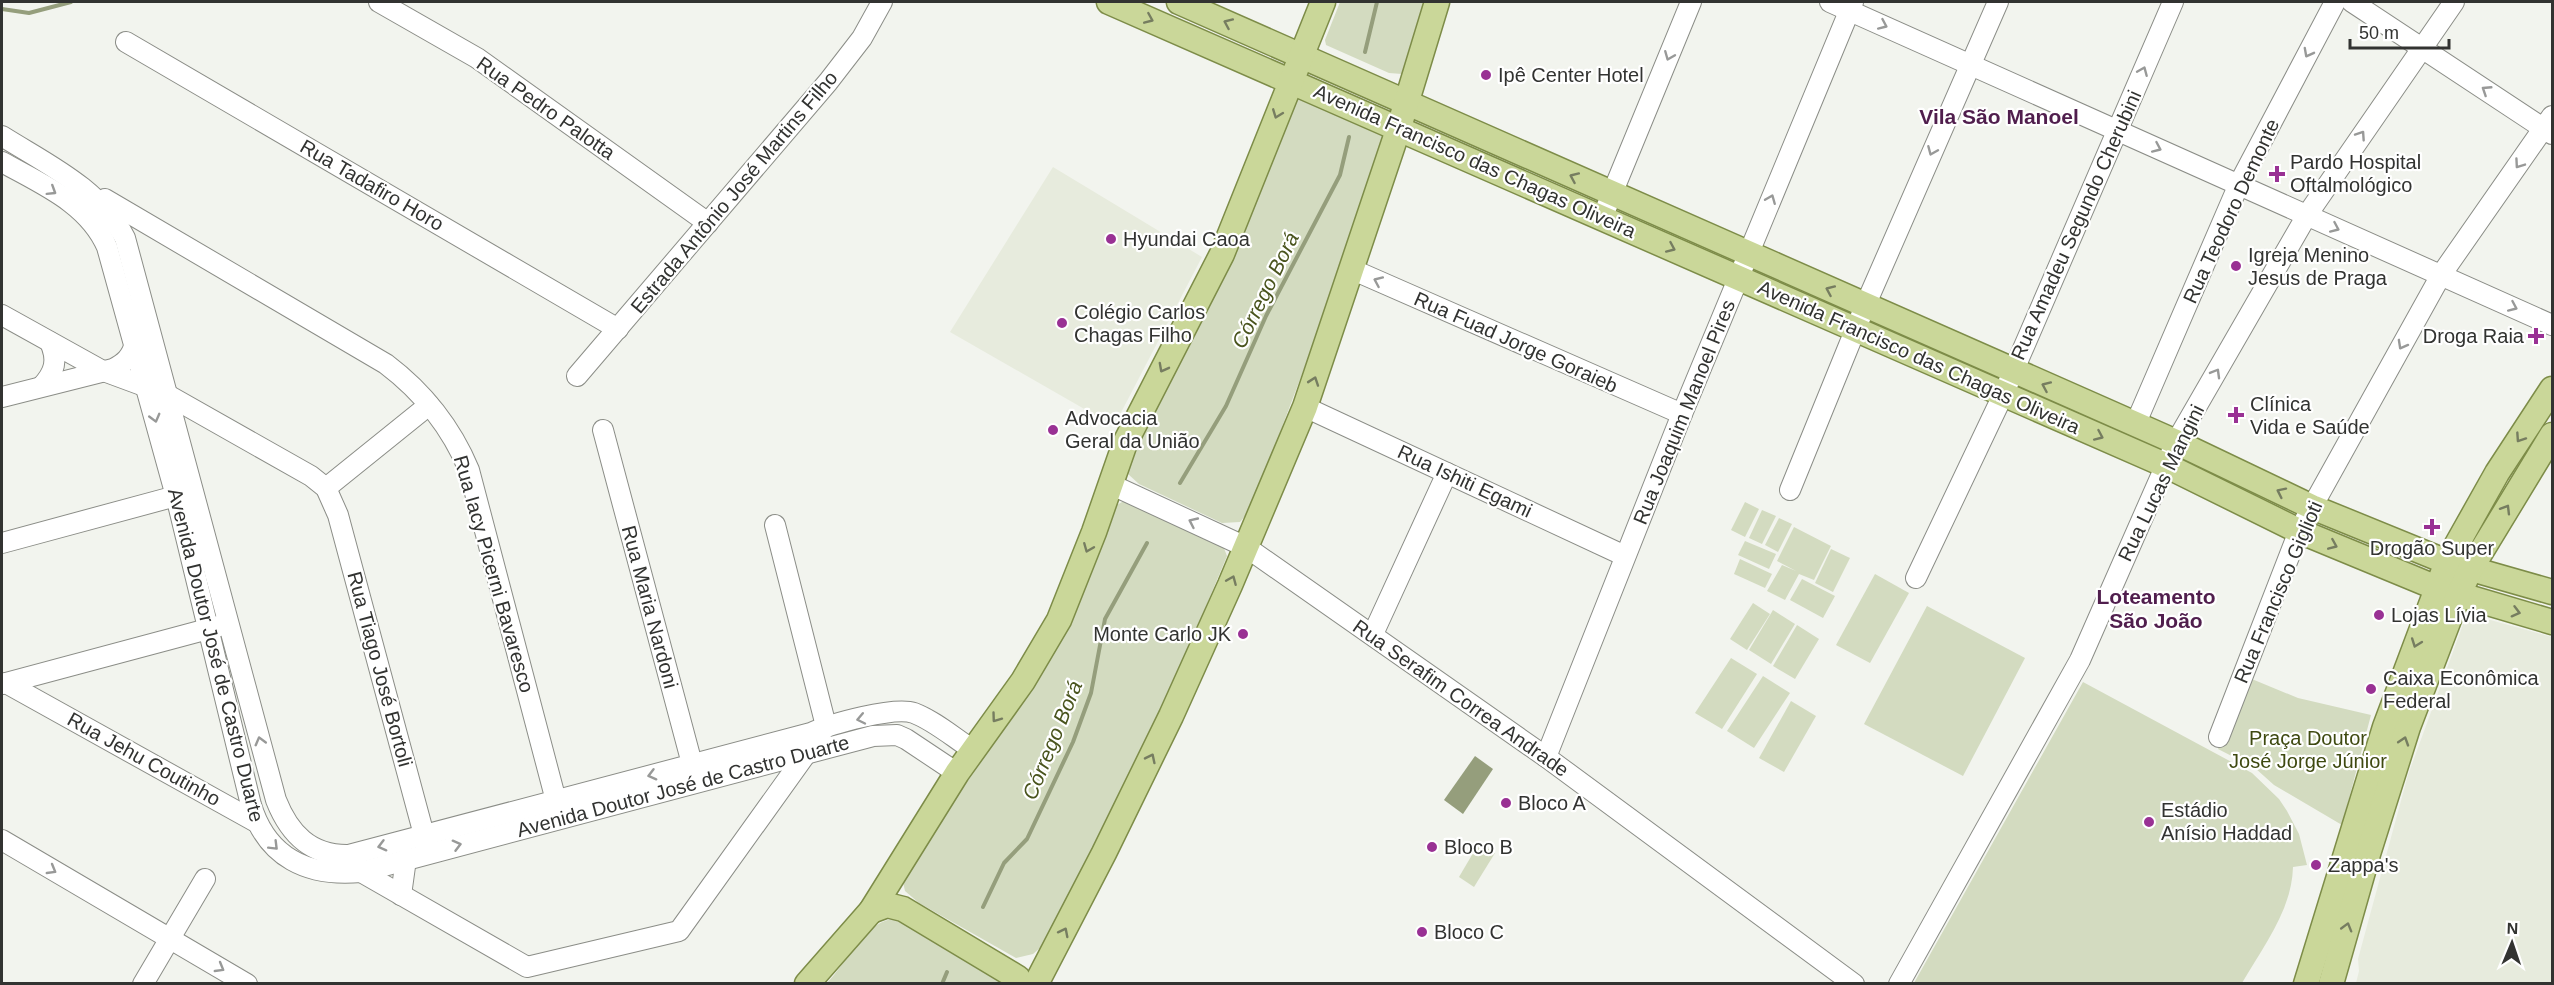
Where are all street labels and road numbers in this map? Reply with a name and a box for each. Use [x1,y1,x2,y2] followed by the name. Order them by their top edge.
[473,52,620,164] street label: Rua Pedro Palotta
[626,67,842,317] street label: Estrada Antônio José Martins Filho
[1311,80,1640,243] street label: Avenida Francisco das Chagas Oliveira
[2006,87,2146,363] street label: Rua Amadeu Segundo Cherubini
[2179,115,2283,307] street label: Rua Teodoro Demonte
[296,135,448,235] street label: Rua Tadafiro Horo
[1755,276,2084,439] street label: Avenida Francisco das Chagas Oliveira
[1411,287,1621,397] street label: Rua Fuad Jorge Goraieb
[1629,297,1739,527] street label: Rua Joaquim Manoel Pires
[2114,401,2208,565] street label: Rua Lucas Mangini
[1394,440,1536,522] street label: Rua Ishiti Egami
[450,453,538,695] street label: Rua Iacy Picerni Bavaresco
[164,486,268,824] street label: Avenida Doutor José de Castro Duarte
[2230,498,2326,686] street label: Rua Francisco Giglioti
[618,523,682,691] street label: Rua Maria Nardoni
[343,569,417,769] street label: Rua Tiago José Bortoli
[1349,615,1573,781] street label: Rua Serafim Correa Andrade
[64,708,224,810] street label: Rua Jehu Coutinho
[514,731,852,841] street label: Avenida Doutor José de Castro Duarte

